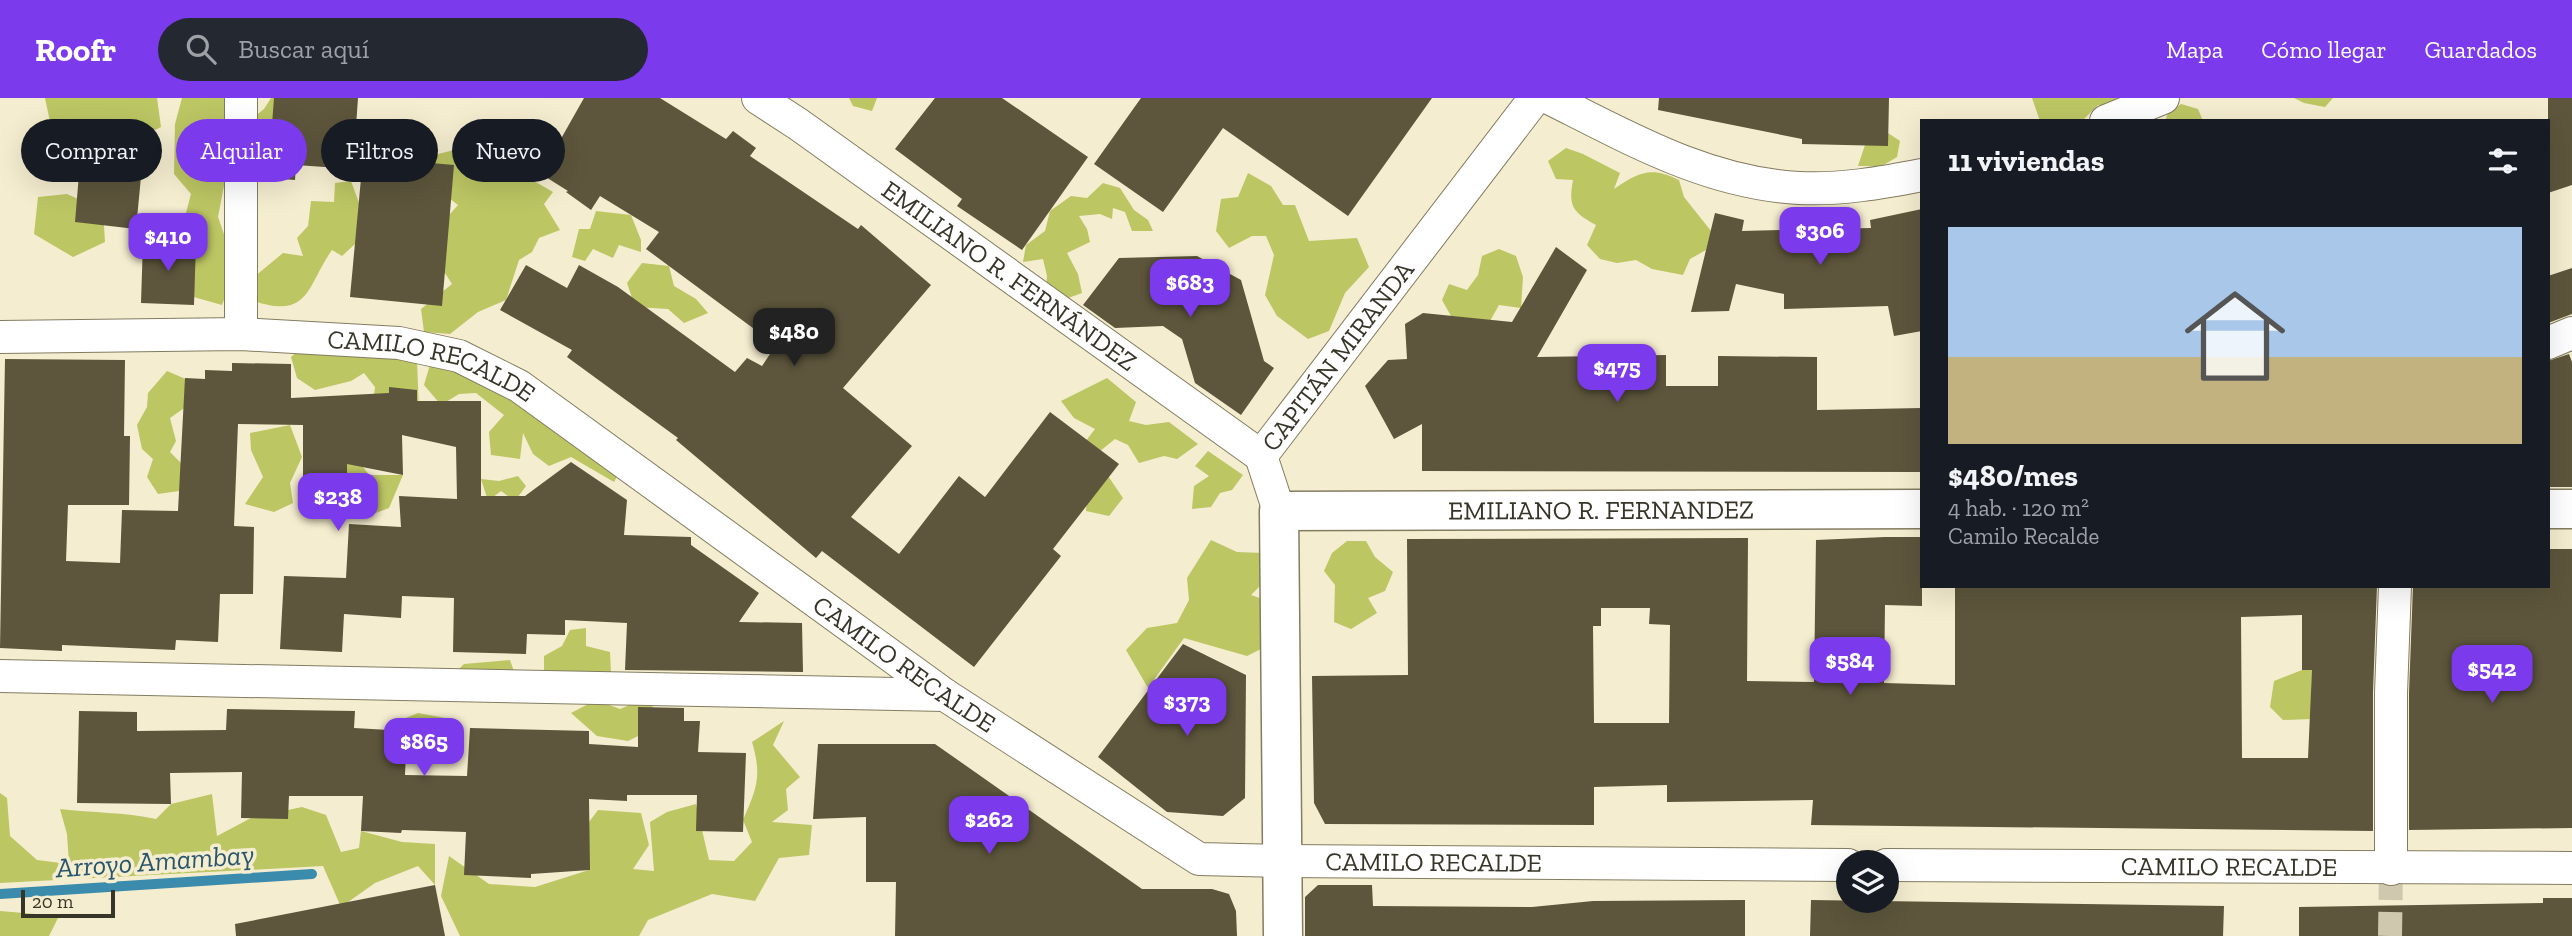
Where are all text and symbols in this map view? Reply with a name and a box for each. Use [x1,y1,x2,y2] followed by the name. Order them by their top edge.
[158,18,648,81] search box
[35,30,116,69] text: Roofr
[182,30,220,68] icon: search
[238,33,369,65] text: Buscar aquí
[2166,35,2223,64] text: Mapa
[2261,35,2387,64] text: Cómo llegar
[2425,35,2537,64] text: Guardados
[21,119,162,182] chip: Comprar
[176,119,307,182] chip: Alquilar
[321,119,438,182] chip: Filtros
[452,119,565,182] chip: Nuevo
[2484,142,2522,180] icon: filters
[1948,143,2105,179] text: 11 viviendas
[876,173,1143,378] street label: EMILIANO R. FERNÁNDEZ
[1779,208,1861,267] pin: $306
[127,214,209,273] pin: $410
[1795,216,1845,244] text: $306
[145,222,191,250] text: $410
[1255,253,1421,458] street label: CAPITÁN MIRANDA
[1149,260,1231,319] pin: $683
[1166,268,1214,296] text: $683
[2172,273,2298,399] icon: home
[753,308,835,368] pin: $480
[769,317,819,345] text: $480
[327,323,542,409] street label: CAMILO RECALDE
[1576,344,1658,404] pin: $475
[1593,353,1641,381] text: $475
[1948,458,2078,494] text: $480/mes
[297,474,379,533] pin: $238
[314,482,362,510] text: $238
[1448,494,1754,526] street label: EMILIANO R. FERNANDEZ
[1948,494,2089,522] text: 4 hab. · 120 m²
[1948,522,2099,550] text: Camilo Recalde
[807,589,1002,739] street label: CAMILO RECALDE
[1809,638,1891,697] pin: $584
[1826,646,1874,674] text: $584
[2451,646,2533,705] pin: $542
[2468,654,2516,682] text: $542
[1146,678,1228,738] pin: $373
[1163,687,1211,715] text: $373
[383,718,465,778] pin: $865
[400,727,448,755] text: $865
[948,796,1030,856] pin: $262
[965,805,1013,833] text: $262
[54,838,255,884] water label: Arroyo Amambay
[1325,845,1542,879] street label: CAMILO RECALDE
[1836,850,1899,913] map controls
[1836,850,1899,913] button: layers
[2121,850,2337,883] street label: CAMILO RECALDE
[21,887,116,919] scale bar
[32,890,73,913] text: 20 m

